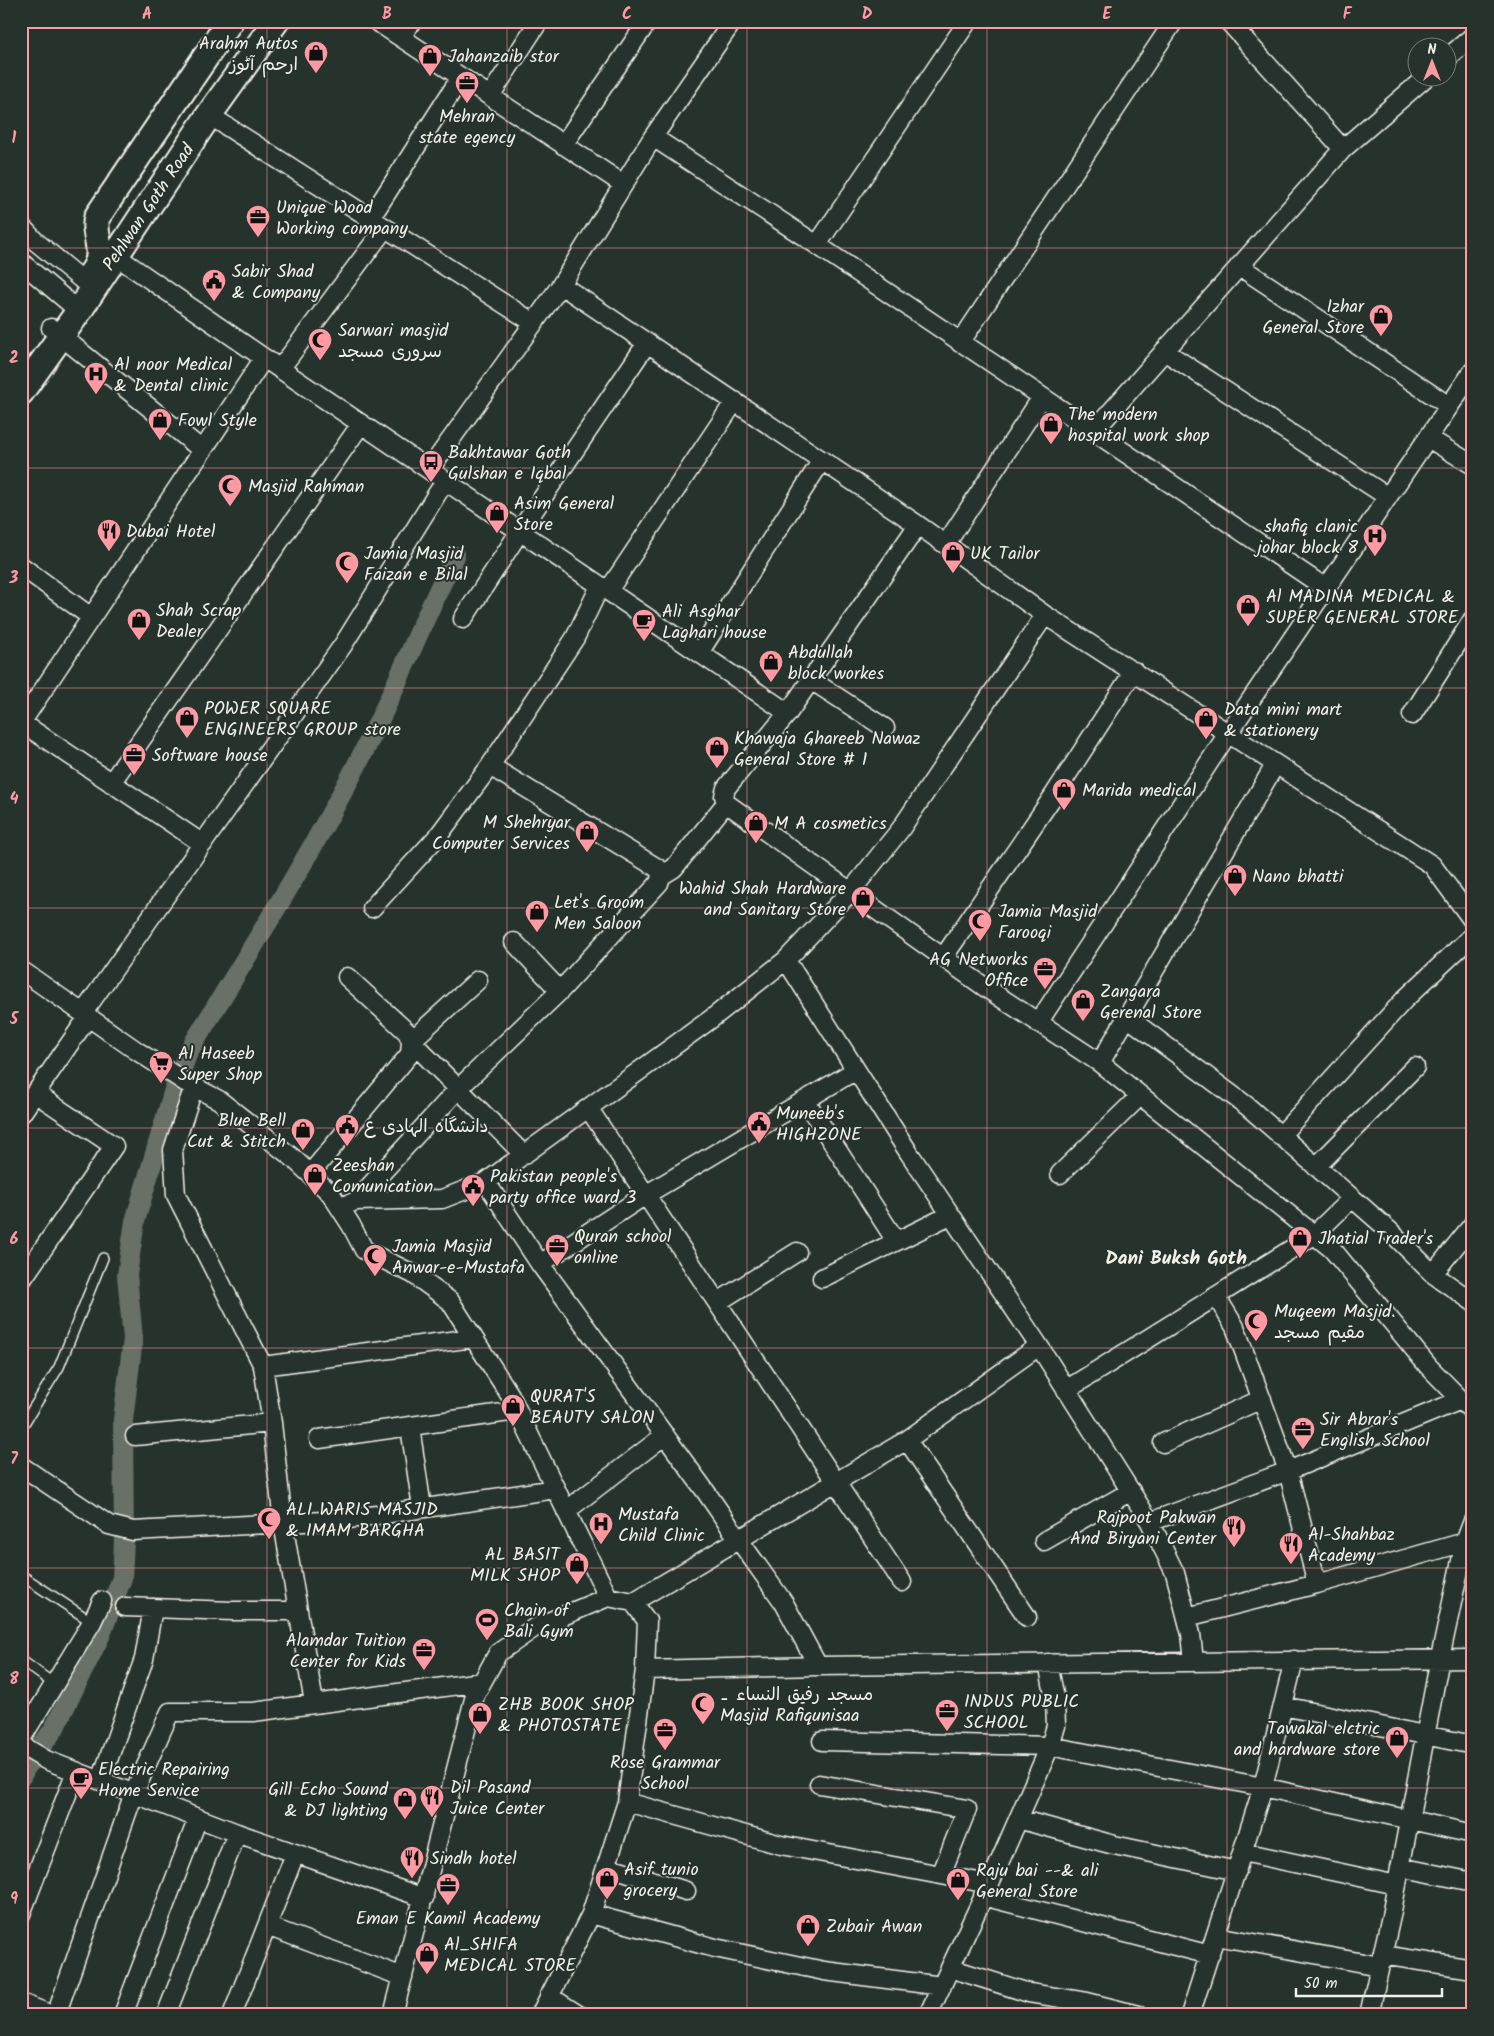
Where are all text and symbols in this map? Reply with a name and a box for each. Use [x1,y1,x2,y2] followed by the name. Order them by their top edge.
[142,2,152,27] text: A
[382,2,392,27] text: B
[622,2,632,27] text: C
[862,2,873,27] text: D
[1103,2,1113,27] text: E
[1343,2,1353,27] text: F
[199,30,298,80] place label: Arahm Autos ارحم آٹوز
[1406,38,1456,88] north arrow
[1428,39,1437,61] text: N
[303,40,329,74] shop icon: Arahm Autos ارحم آٹوز
[417,43,443,77] shop icon: Jahanzaib stor
[448,43,560,72] place label: Jahanzaib stor
[454,70,480,104] office icon: Mehran state egency
[419,103,516,153] place label: Mehran state egency
[12,126,17,151] text: 1
[96,137,203,277] street label: Pehlwan Goth Road
[276,194,408,244] place label: Unique Wood Working company
[245,204,271,238] office icon: Unique Wood Working company
[232,258,321,308] place label: Sabir Shad & Company
[201,268,227,302] public building icon: Sabir Shad & Company
[1262,293,1365,343] place label: Izhar General Store
[1368,303,1394,337] shop icon: Izhar General Store
[338,317,449,367] place label: Sarwari masjid سروری مسجد
[307,327,333,361] mosque icon: Sarwari masjid سروری مسجد
[9,346,19,371] text: 2
[114,351,233,401] place label: Al noor Medical & Dental clinic
[83,361,109,395] hospital icon: Al noor Medical & Dental clinic
[1068,401,1210,451] place label: The modern hospital work shop
[147,407,173,441] shop icon: Fowl Style
[178,407,257,436] place label: Fowl Style
[1038,411,1064,445] shop icon: The modern hospital work shop
[448,439,571,489] place label: Bakhtawar Goth Gulshan e Iqbal
[418,449,444,483] bus stop icon: Bakhtawar Goth Gulshan e Iqbal
[217,473,243,507] mosque icon: Masjid Rahman
[248,473,364,502] place label: Masjid Rahman
[514,490,615,540] place label: Asim General Store
[484,500,510,534] shop icon: Asim General Store
[1253,513,1358,563] place label: shafiq clanic johar block 8
[96,518,122,552] restaurant icon: Dubai Hotel
[126,518,216,547] place label: Dubai Hotel
[1362,523,1388,557] hospital icon: shafiq clanic johar block 8
[364,540,468,590] place label: Jamia Masjid Faizan e Bilal
[940,540,966,574] shop icon: UK Tailor
[970,540,1041,569] place label: UK Tailor
[334,550,360,584] mosque icon: Jamia Masjid Faizan e Bilal
[9,566,19,591] text: 3
[1266,583,1459,633] place label: Al MADINA MEDICAL & SUPER GENERAL STORE
[1235,593,1261,627] shop icon: Al MADINA MEDICAL & SUPER GENERAL STORE
[156,597,241,647] place label: Shah Scrap Dealer
[662,598,767,648] place label: Ali Asghar Laghari house
[126,607,152,641] shop icon: Shah Scrap Dealer
[631,608,657,642] cafe icon: Ali Asghar Laghari house
[788,639,884,689] place label: Abdullah block workes
[758,649,784,683] shop icon: Abdullah block workes
[204,695,401,745] place label: POWER SQUARE ENGINEERS GROUP store
[1224,696,1343,746] place label: Data mini mart & stationery
[174,705,200,739] shop icon: POWER SQUARE ENGINEERS GROUP store
[1193,706,1219,740] shop icon: Data mini mart & stationery
[734,725,921,775] place label: Khawaja Ghareeb Nawaz General Store # 1
[704,735,730,769] shop icon: Khawaja Ghareeb Nawaz General Store # 1
[121,742,147,776] office icon: Software house
[152,742,268,771] place label: Software house
[1051,777,1077,811] shop icon: Marida medical
[1082,777,1197,806] place label: Marida medical
[10,787,19,812] text: 4
[432,809,571,859] place label: M Shehryar Computer Services
[743,810,769,844] shop icon: M A cosmetics
[774,810,887,839] place label: M A cosmetics
[574,819,600,853] shop icon: M Shehryar Computer Services
[1222,863,1248,897] shop icon: Nano bhatti
[1252,863,1344,892] place label: Nano bhatti
[679,875,846,925] place label: Wahid Shah Hardware and Sanitary Store
[850,885,876,919] shop icon: Wahid Shah Hardware and Sanitary Store
[554,889,644,939] place label: Let's Groom Men Saloon
[998,898,1098,948] place label: Jamia Masjid Farooqi
[524,899,550,933] shop icon: Let's Groom Men Saloon
[967,908,993,942] mosque icon: Jamia Masjid Farooqi
[929,946,1028,996] place label: AG Networks Office
[1032,956,1058,990] office icon: AG Networks Office
[1100,978,1202,1028] place label: Zangara Gerenal Store
[1070,988,1096,1022] shop icon: Zangara Gerenal Store
[9,1007,20,1032] text: 5
[178,1040,262,1090] place label: Al Haseeb Super Shop
[148,1050,174,1084] supermarket icon: Al Haseeb Super Shop
[776,1100,862,1150] place label: Muneeb's HIGHZONE
[187,1107,287,1157] place label: Blue Bell Cut & Stitch
[746,1110,772,1144] public building icon: Muneeb's HIGHZONE
[334,1113,360,1147] public building icon: دانشگاہ الہادی ع
[364,1113,489,1142] place label: دانشگاہ الہادی ع
[290,1117,316,1151] shop icon: Blue Bell Cut & Stitch
[332,1152,433,1202] place label: Zeeshan Comunication
[302,1162,328,1196] shop icon: Zeeshan Comunication
[489,1163,636,1213] place label: Pakistan people's party office ward 3
[460,1173,486,1207] public building icon: Pakistan people's party office ward 3
[574,1223,672,1273] place label: Quran school online
[1287,1225,1313,1259] shop icon: Jhatial Trader's
[1318,1225,1434,1254] place label: Jhatial Trader's
[10,1227,19,1252] text: 6
[392,1233,525,1283] place label: Jamia Masjid Anwar-e-Mustafa
[544,1233,570,1267] office icon: Quran school online
[362,1243,388,1277] mosque icon: Jamia Masjid Anwar-e-Mustafa
[1105,1244,1247,1274] district label: Dani Buksh Goth
[1274,1298,1396,1348] place label: Muqeem Masjid. مقیم مسجد
[1243,1308,1269,1342] mosque icon: Muqeem Masjid. مقیم مسجد
[530,1383,654,1433] place label: QURAT'S BEAUTY SALON
[500,1393,526,1427] shop icon: QURAT'S BEAUTY SALON
[1320,1406,1430,1456] place label: Sir Abrar's English School
[1290,1416,1316,1450] office icon: Sir Abrar's English School
[10,1447,18,1472] text: 7
[286,1496,438,1546] place label: ALI WARIS MASJID & IMAM BARGHA
[618,1501,705,1551] place label: Mustafa Child Clinic
[1070,1504,1217,1554] place label: Rajpoot Pakwan And Biryani Center
[256,1506,282,1540] mosque icon: ALI WARIS MASJID & IMAM BARGHA
[588,1511,614,1545] hospital icon: Mustafa Child Clinic
[1221,1514,1247,1548] restaurant icon: Rajpoot Pakwan And Biryani Center
[1308,1521,1395,1571] place label: Al-Shahbaz Academy
[1278,1531,1304,1565] restaurant icon: Al-Shahbaz Academy
[470,1541,561,1591] place label: AL BASIT MILK SHOP
[564,1551,590,1585] shop icon: AL BASIT MILK SHOP
[504,1597,574,1647] place label: Chain of Bali Gym
[474,1607,500,1641] sports icon: Chain of Bali Gym
[286,1627,406,1677] place label: Alamdar Tuition Center for Kids
[411,1637,437,1671] office icon: Alamdar Tuition Center for Kids
[9,1667,19,1692] text: 8
[720,1681,873,1731] place label: مسجد رفیق النساء ۔ Masjid Rafiqunisaa
[964,1688,1079,1738] place label: INDUS PUBLIC SCHOOL
[498,1691,635,1741] place label: ZHB BOOK SHOP & PHOTOSTATE
[690,1691,716,1725] mosque icon: مسجد رفیق النساء ۔ Masjid Rafiqunisaa
[934,1698,960,1732] office icon: INDUS PUBLIC SCHOOL
[467,1701,493,1735] shop icon: ZHB BOOK SHOP & PHOTOSTATE
[1234,1715,1380,1765] place label: Tawakal elctric and hardware store
[652,1717,678,1751] office icon: Rose Grammar School
[1384,1725,1410,1759] shop icon: Tawakal elctric and hardware store
[610,1749,721,1799] place label: Rose Grammar School
[98,1756,230,1806] place label: Electric Repairing Home Service
[68,1766,94,1800] cafe icon: Electric Repairing Home Service
[450,1774,545,1824] place label: Dil Pasand Juice Center
[268,1776,389,1826] place label: Gill Echo Sound & DJ lighting
[419,1784,445,1818] restaurant icon: Dil Pasand Juice Center
[392,1786,418,1820] shop icon: Gill Echo Sound & DJ lighting
[399,1845,425,1879] restaurant icon: Sindh hotel
[430,1845,517,1874] place label: Sindh hotel
[623,1856,699,1906] place label: Asif tunio grocery
[976,1857,1099,1907] place label: Raju bai --& ali General Store
[594,1866,620,1900] shop icon: Asif tunio grocery
[945,1867,971,1901] shop icon: Raju bai --& ali General Store
[435,1872,461,1906] office icon: Eman E Kamil Academy
[10,1887,18,1912] text: 9
[356,1905,541,1934] place label: Eman E Kamil Academy
[795,1913,821,1947] shop icon: Zubair Awan
[826,1913,922,1942] place label: Zubair Awan
[444,1931,576,1981] place label: Al_SHIFA MEDICAL STORE
[414,1941,440,1975] shop icon: Al_SHIFA MEDICAL STORE
[1296,1966,1443,1998] scale bar
[1304,1972,1338,1996] text: 50 m

